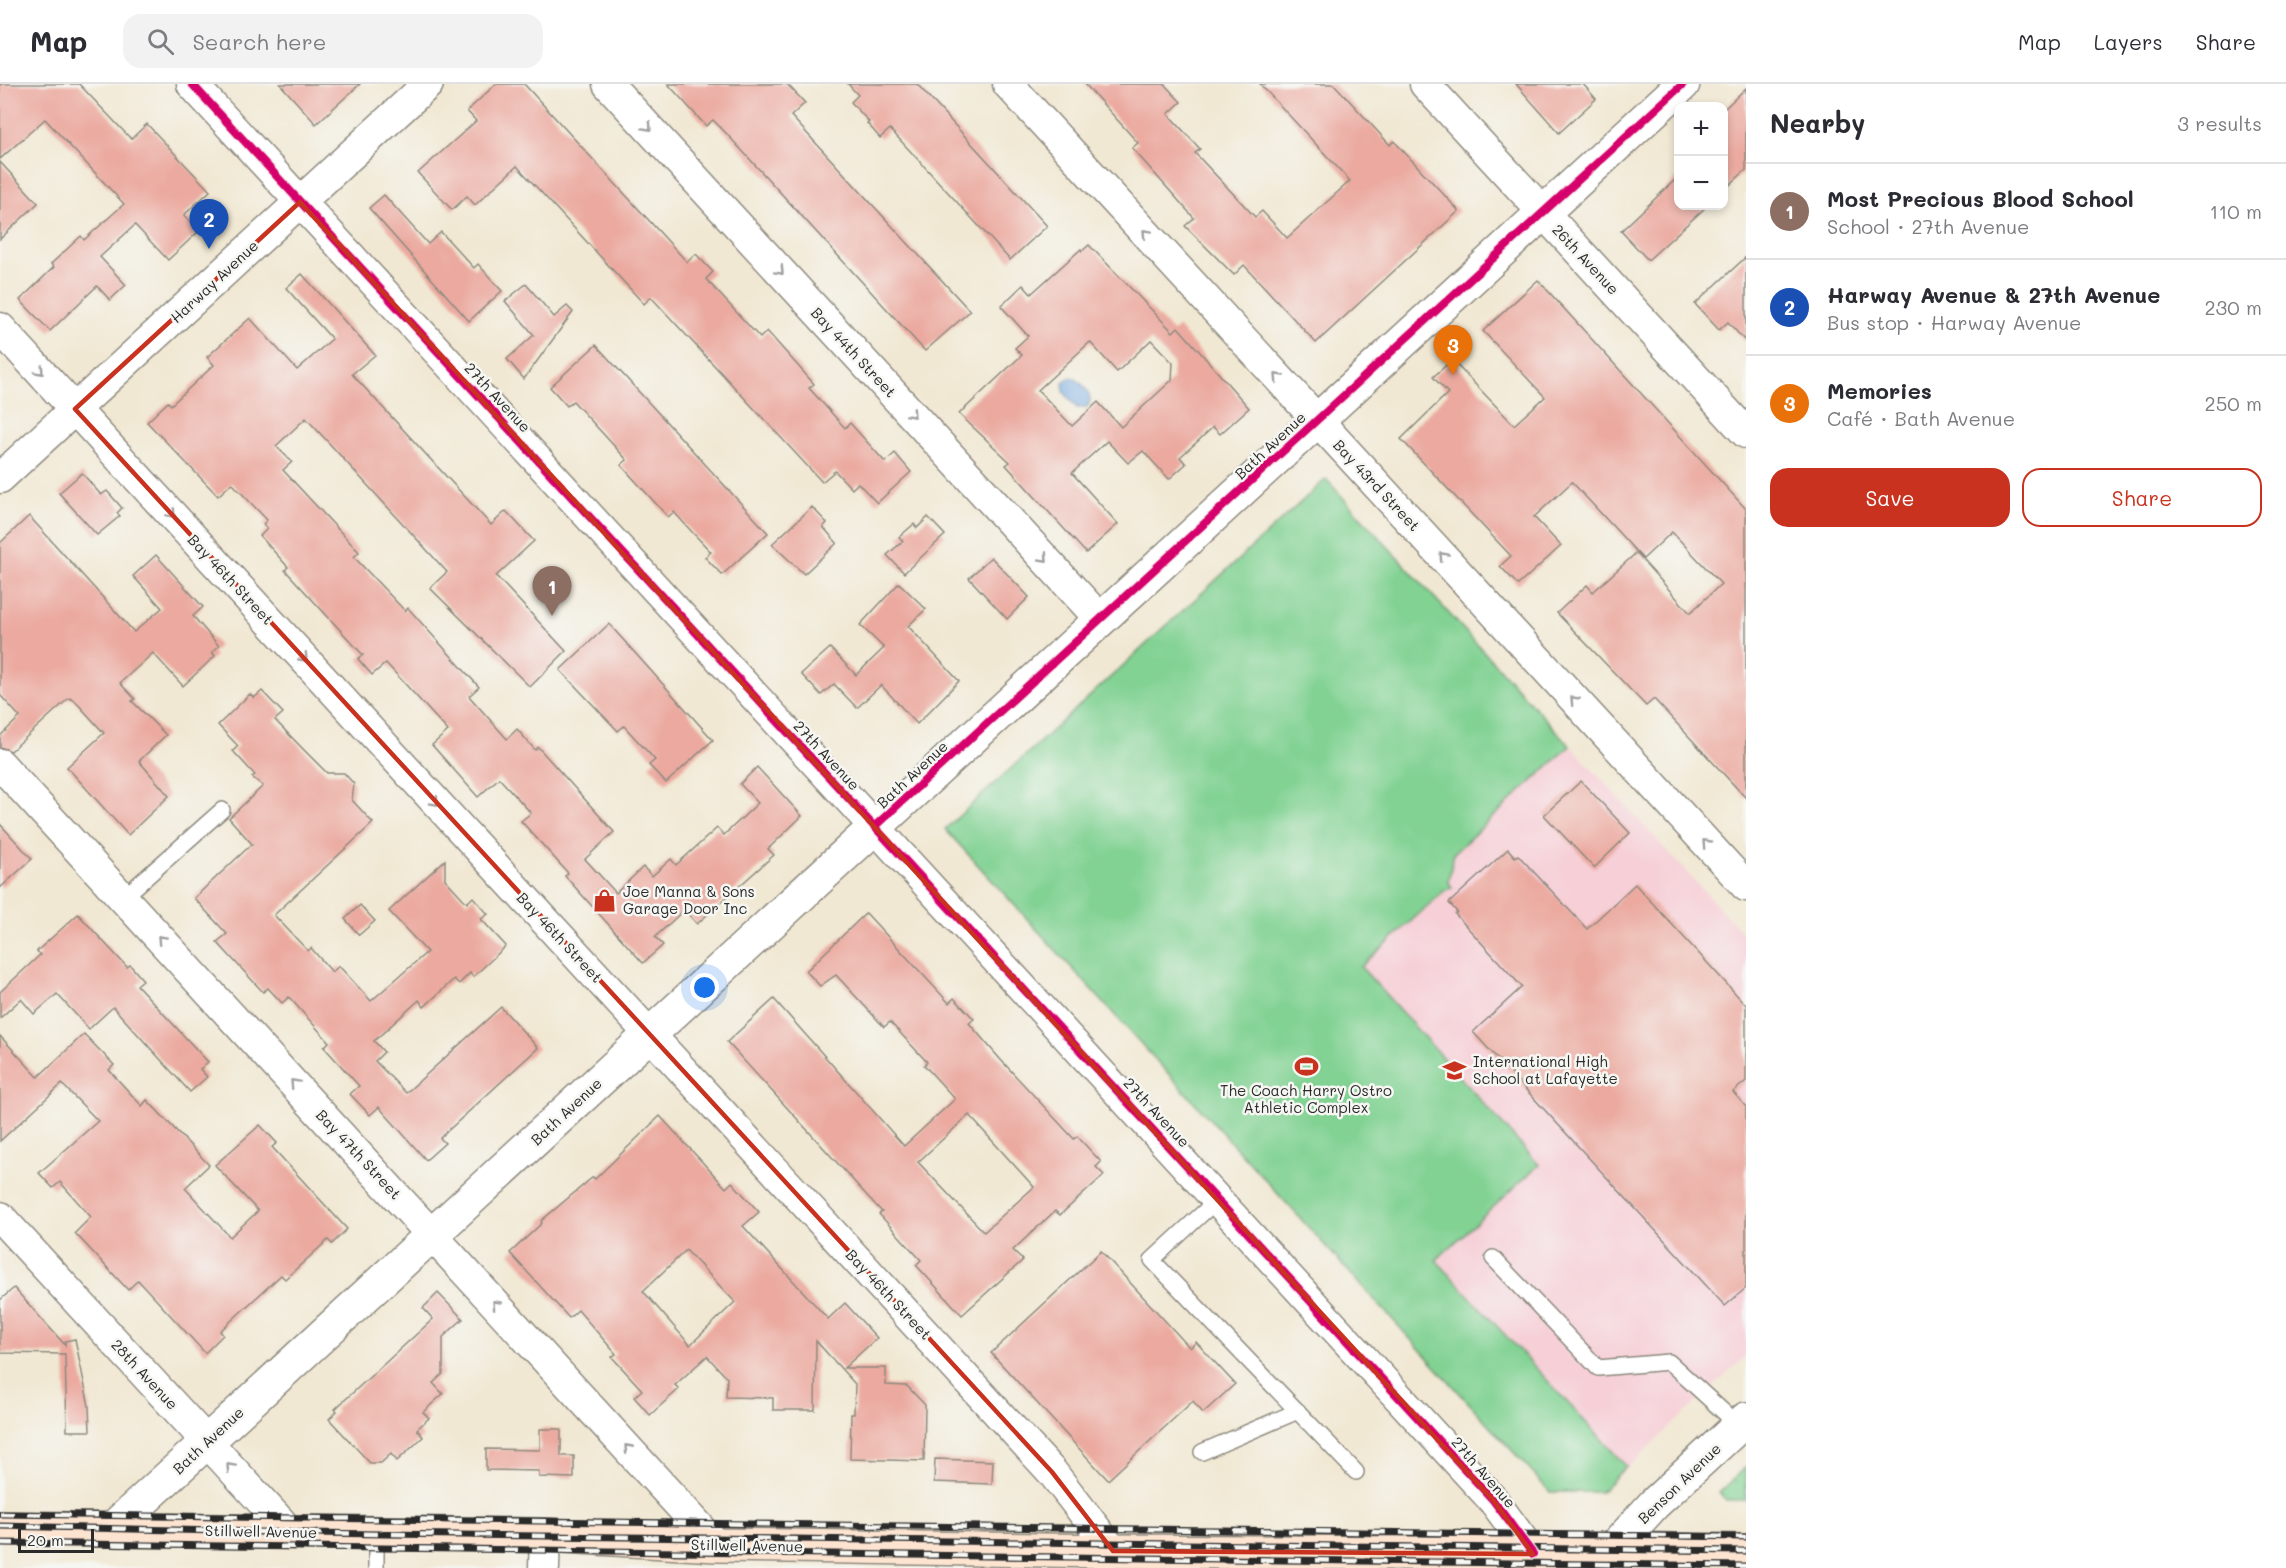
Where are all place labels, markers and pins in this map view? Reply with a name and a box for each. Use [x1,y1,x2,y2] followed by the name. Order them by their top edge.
[190,200,228,249] pin: 2
[1434,326,1472,375] pin: 3
[532,566,572,616] pin: 1
[623,881,755,918] place label: Joe Manna & Sons Garage Door Inc
[592,887,618,913] shop icon: Joe Manna & Sons Garage Door Inc
[1473,1051,1618,1088] place label: International High School at Lafayette
[1293,1053,1319,1079] sports icon: The Coach Harry Ostro Athletic Complex
[1442,1057,1468,1083] school or university icon: International High School at Lafayette
[1220,1080,1392,1117] place label: The Coach Harry Ostro Athletic Complex

